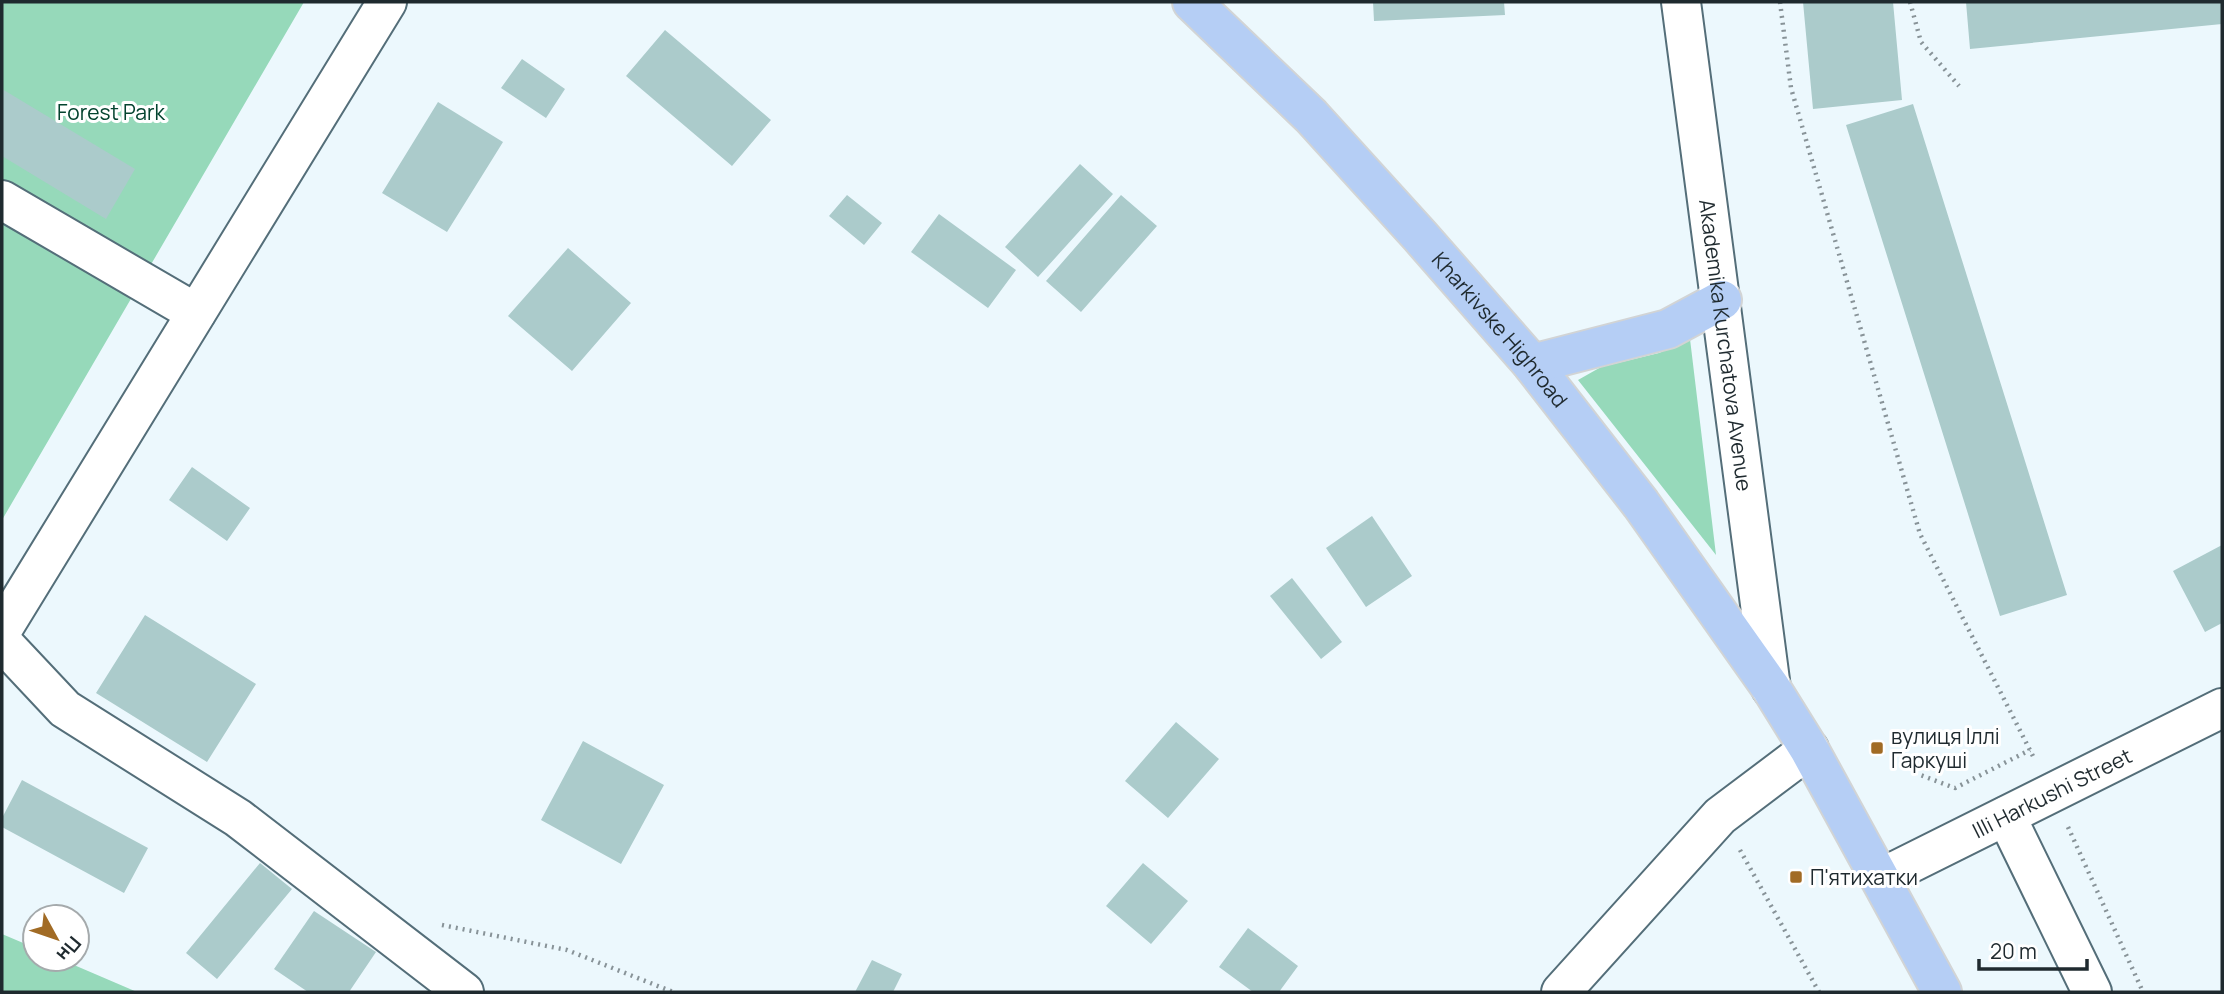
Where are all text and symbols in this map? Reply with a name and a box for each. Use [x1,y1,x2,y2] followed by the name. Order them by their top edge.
[57,98,165,126] park label: Forest Park
[1693,197,1759,493] street label: Akademika Kurchatova Avenue
[1426,246,1574,413] street label: Kharkivske Highroad
[1891,722,2000,774] place label: вулиця Іллі Гаркуші
[1869,740,1885,756] marker: вулиця Іллі Гаркуші
[1968,741,2136,844] street label: Illi Harkushi Street
[1810,863,1918,891] place label: П'ятихатки
[1788,869,1804,885] marker: П'ятихатки
[21,903,91,973] north arrow
[1979,928,2088,972] scale bar
[51,931,87,967] text: Пн
[1990,937,2037,965] text: 20 m

